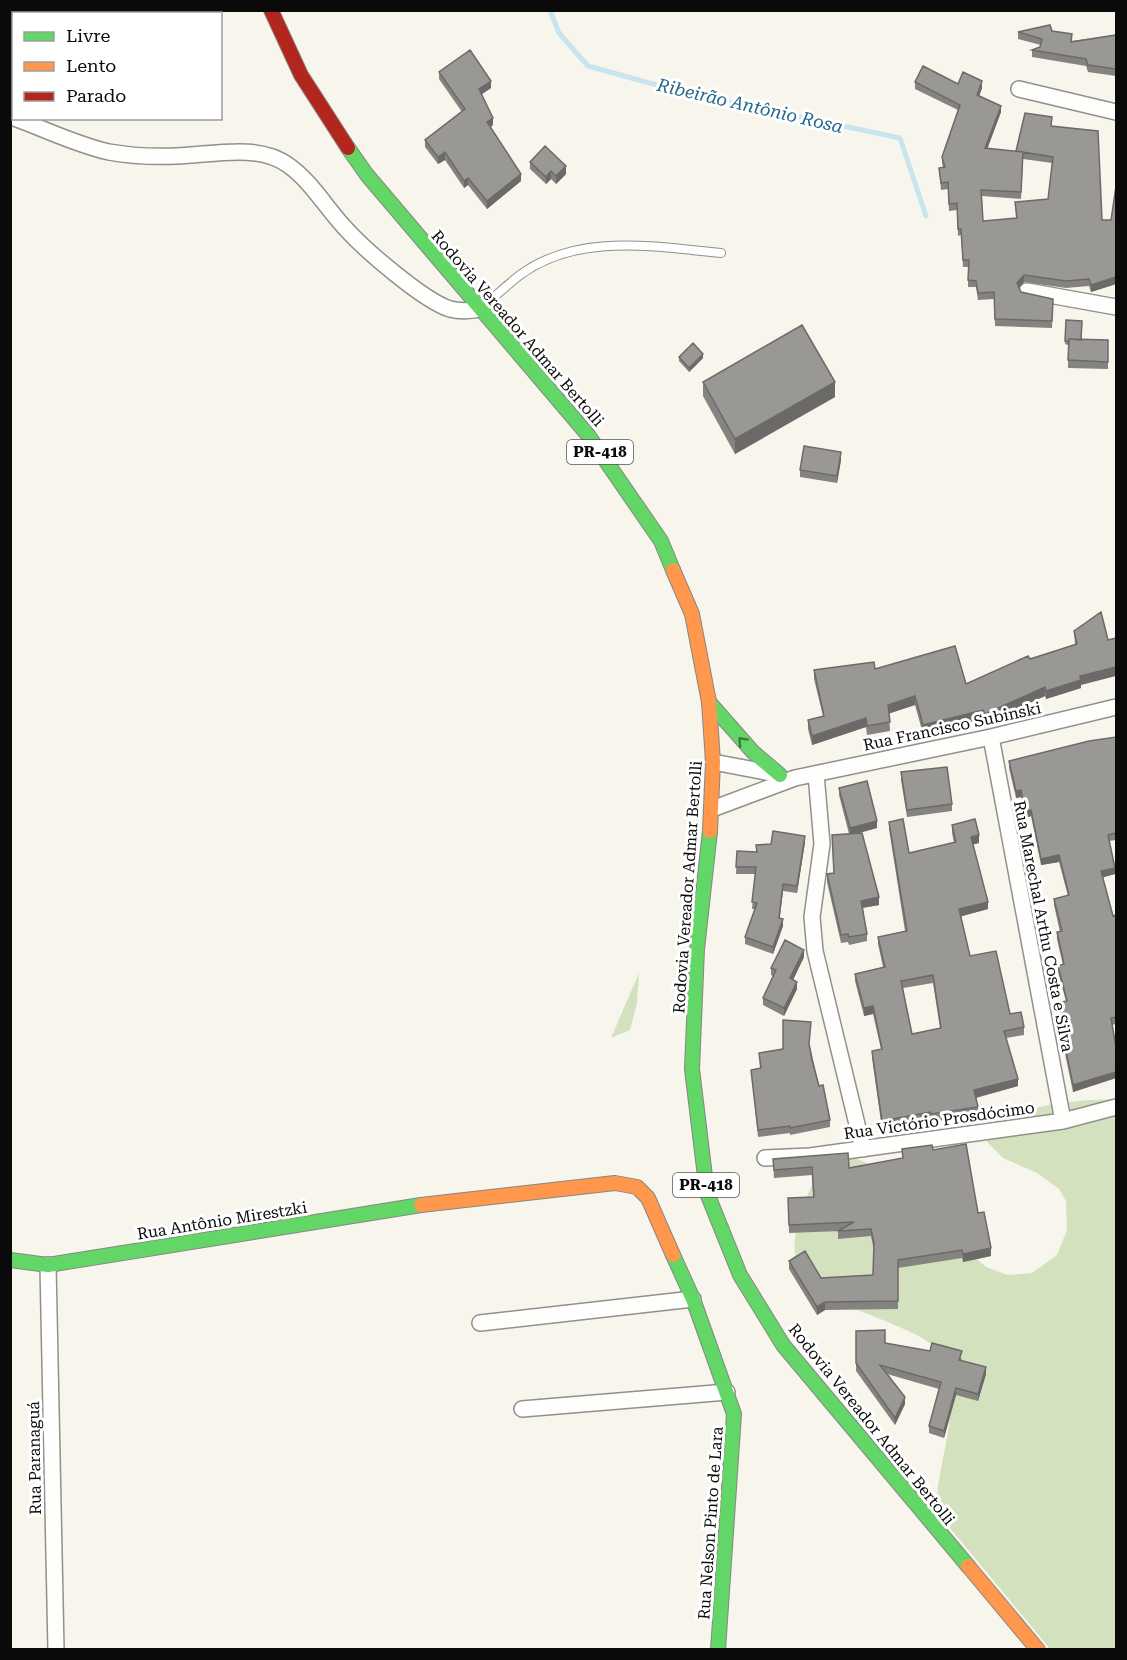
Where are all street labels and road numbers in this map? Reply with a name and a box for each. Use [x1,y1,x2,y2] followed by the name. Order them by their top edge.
[427,227,608,430] street label: Rodovia Vereador Admar Bertolli
[567,440,633,464] road number: PR-418
[861,698,1043,755] street label: Rua Francisco Subinski
[669,760,706,1014] street label: Rodovia Vereador Admar Bertolli
[1010,799,1077,1054] street label: Rua Marechal Arthu Costa e Silva
[842,1098,1036,1143] street label: Rua Victório Prosdócimo
[673,1173,739,1197] road number: PR-418
[136,1198,308,1243] street label: Rua Antônio Mirestzki
[785,1320,959,1529] street label: Rodovia Vereador Admar Bertolli
[24,1401,45,1515] street label: Rua Paranaguá
[694,1425,727,1620] street label: Rua Nelson Pinto de Lara

